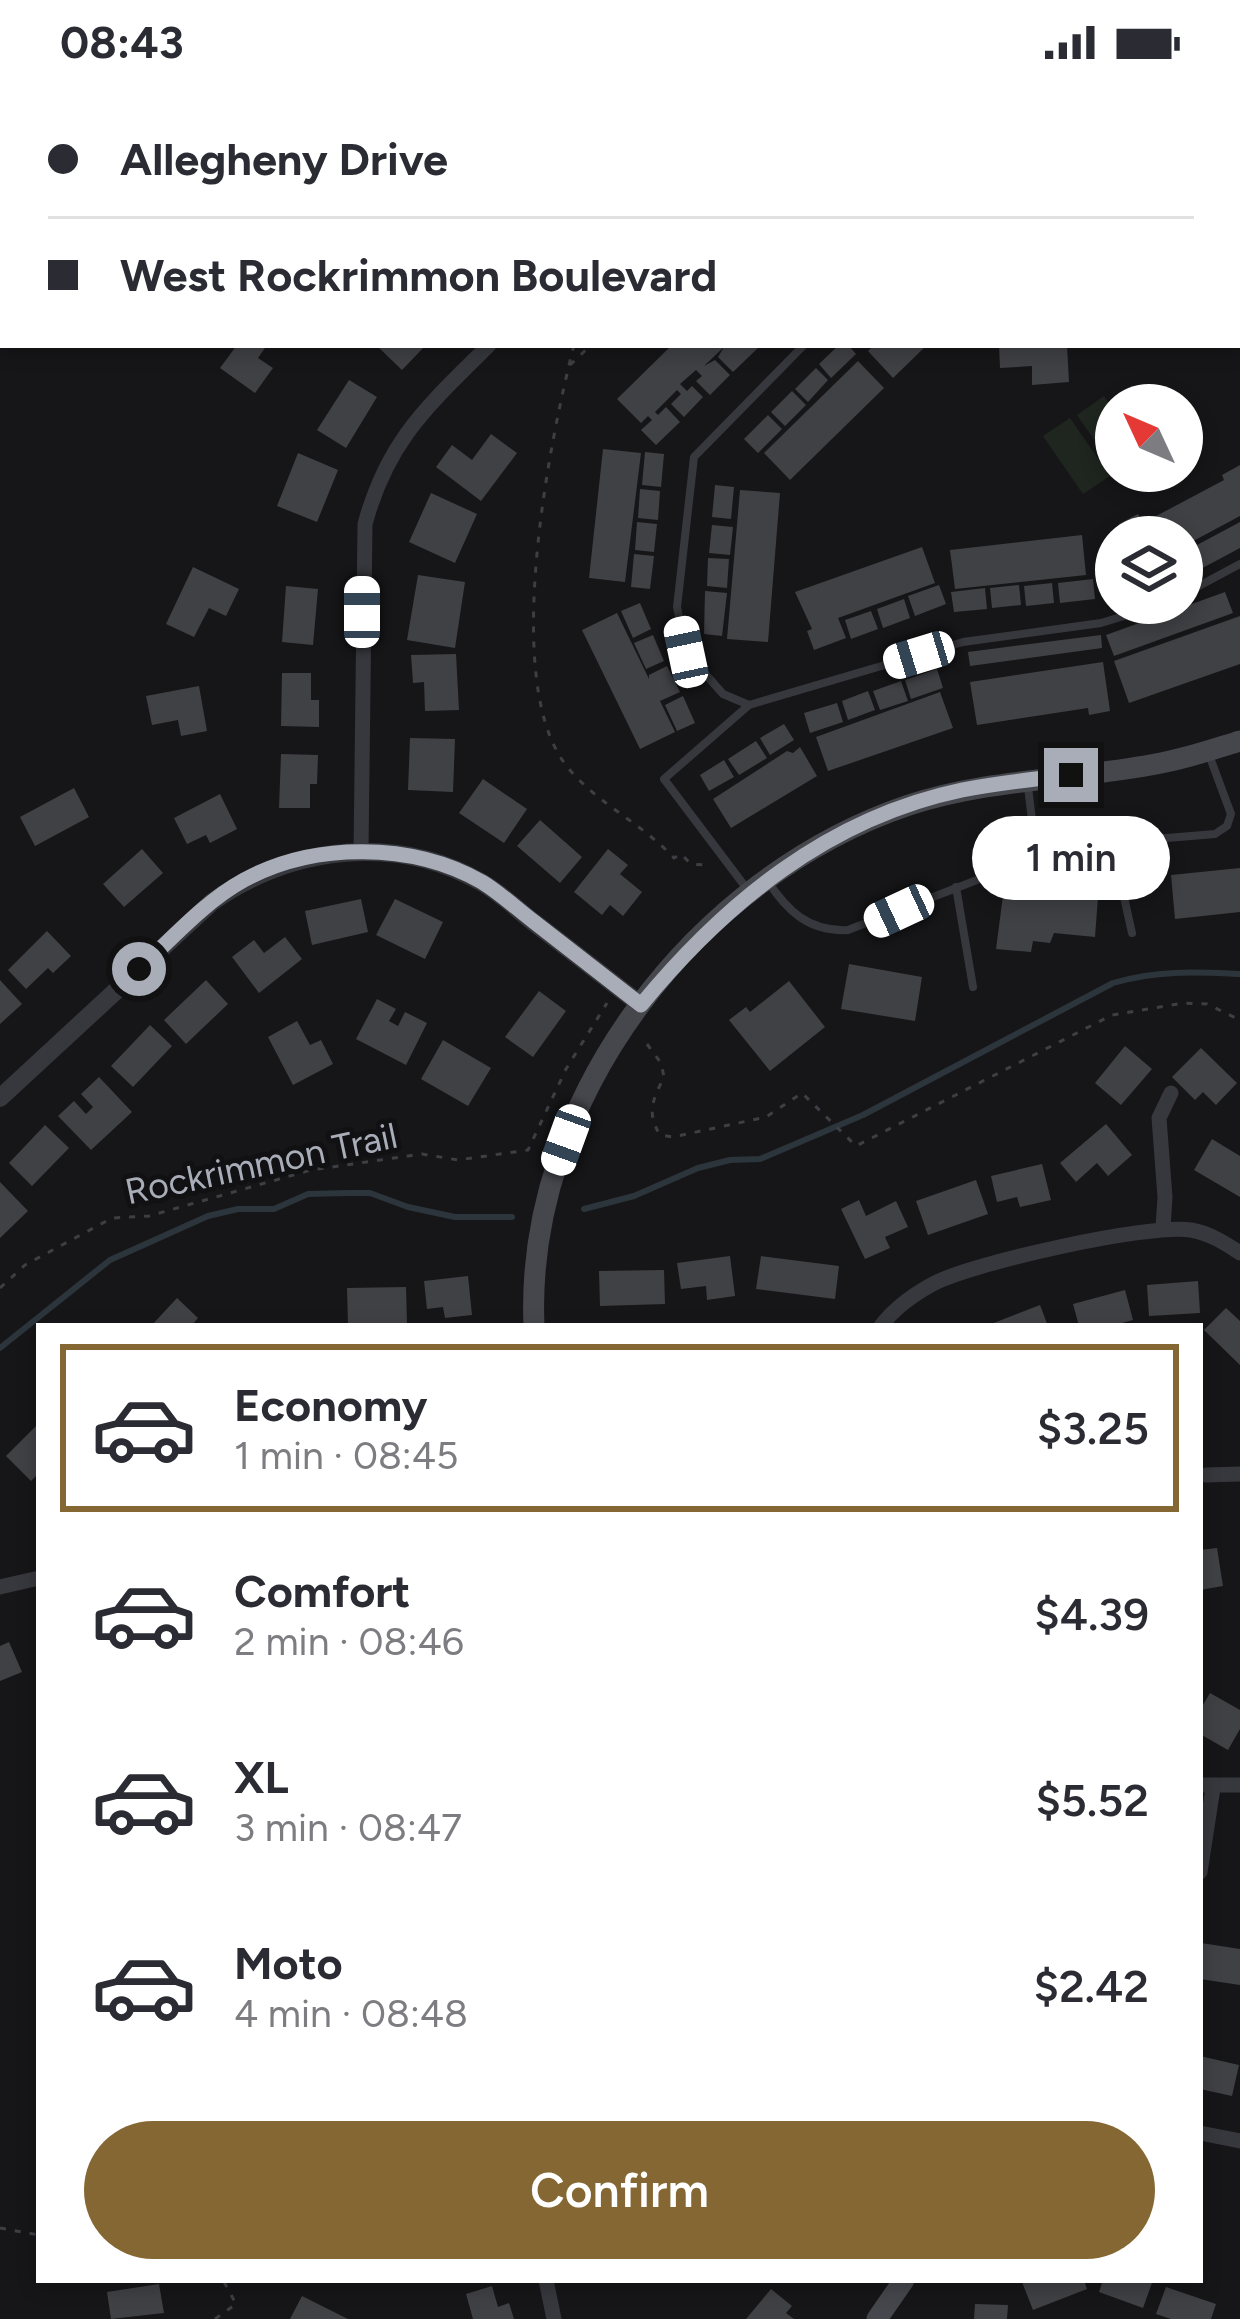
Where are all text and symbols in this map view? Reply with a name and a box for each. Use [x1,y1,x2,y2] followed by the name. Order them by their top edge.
[60,15,184,69] text: 08:43
[120,132,448,186] text: Allegheny Drive
[120,248,717,302] text: West Rockrimmon Boulevard
[1095,384,1203,492] north arrow
[1095,384,1203,624] map controls
[1095,516,1203,624] button: layers
[344,576,380,648] car
[661,613,711,691] car
[879,627,959,683] car
[1044,748,1098,802] route end
[972,817,1170,901] callout: 1 min
[1025,834,1117,881] text: 1 min
[859,879,939,943] car
[112,942,166,996] route start
[537,1100,595,1180] car
[121,1114,401,1213] street label: Rockrimmon Trail
[90,1374,198,1482] icon: car
[234,1378,427,1432] text: Economy
[1037,1401,1149,1455] text: $3.25
[234,1432,458,1479] text: 1 min · 08:45
[90,1560,198,1668] icon: car
[234,1564,410,1618] text: Comfort
[1035,1587,1149,1641] text: $4.39
[234,1618,464,1665] text: 2 min · 08:46
[90,1746,198,1854] icon: car
[234,1750,289,1804] text: XL
[1036,1773,1149,1827] text: $5.52
[234,1804,462,1851] text: 3 min · 08:47
[90,1932,198,2040] icon: car
[234,1936,343,1990] text: Moto
[1034,1959,1149,2013] text: $2.42
[234,1990,468,2037] text: 4 min · 08:48
[84,2121,1155,2259] button: Confirm

